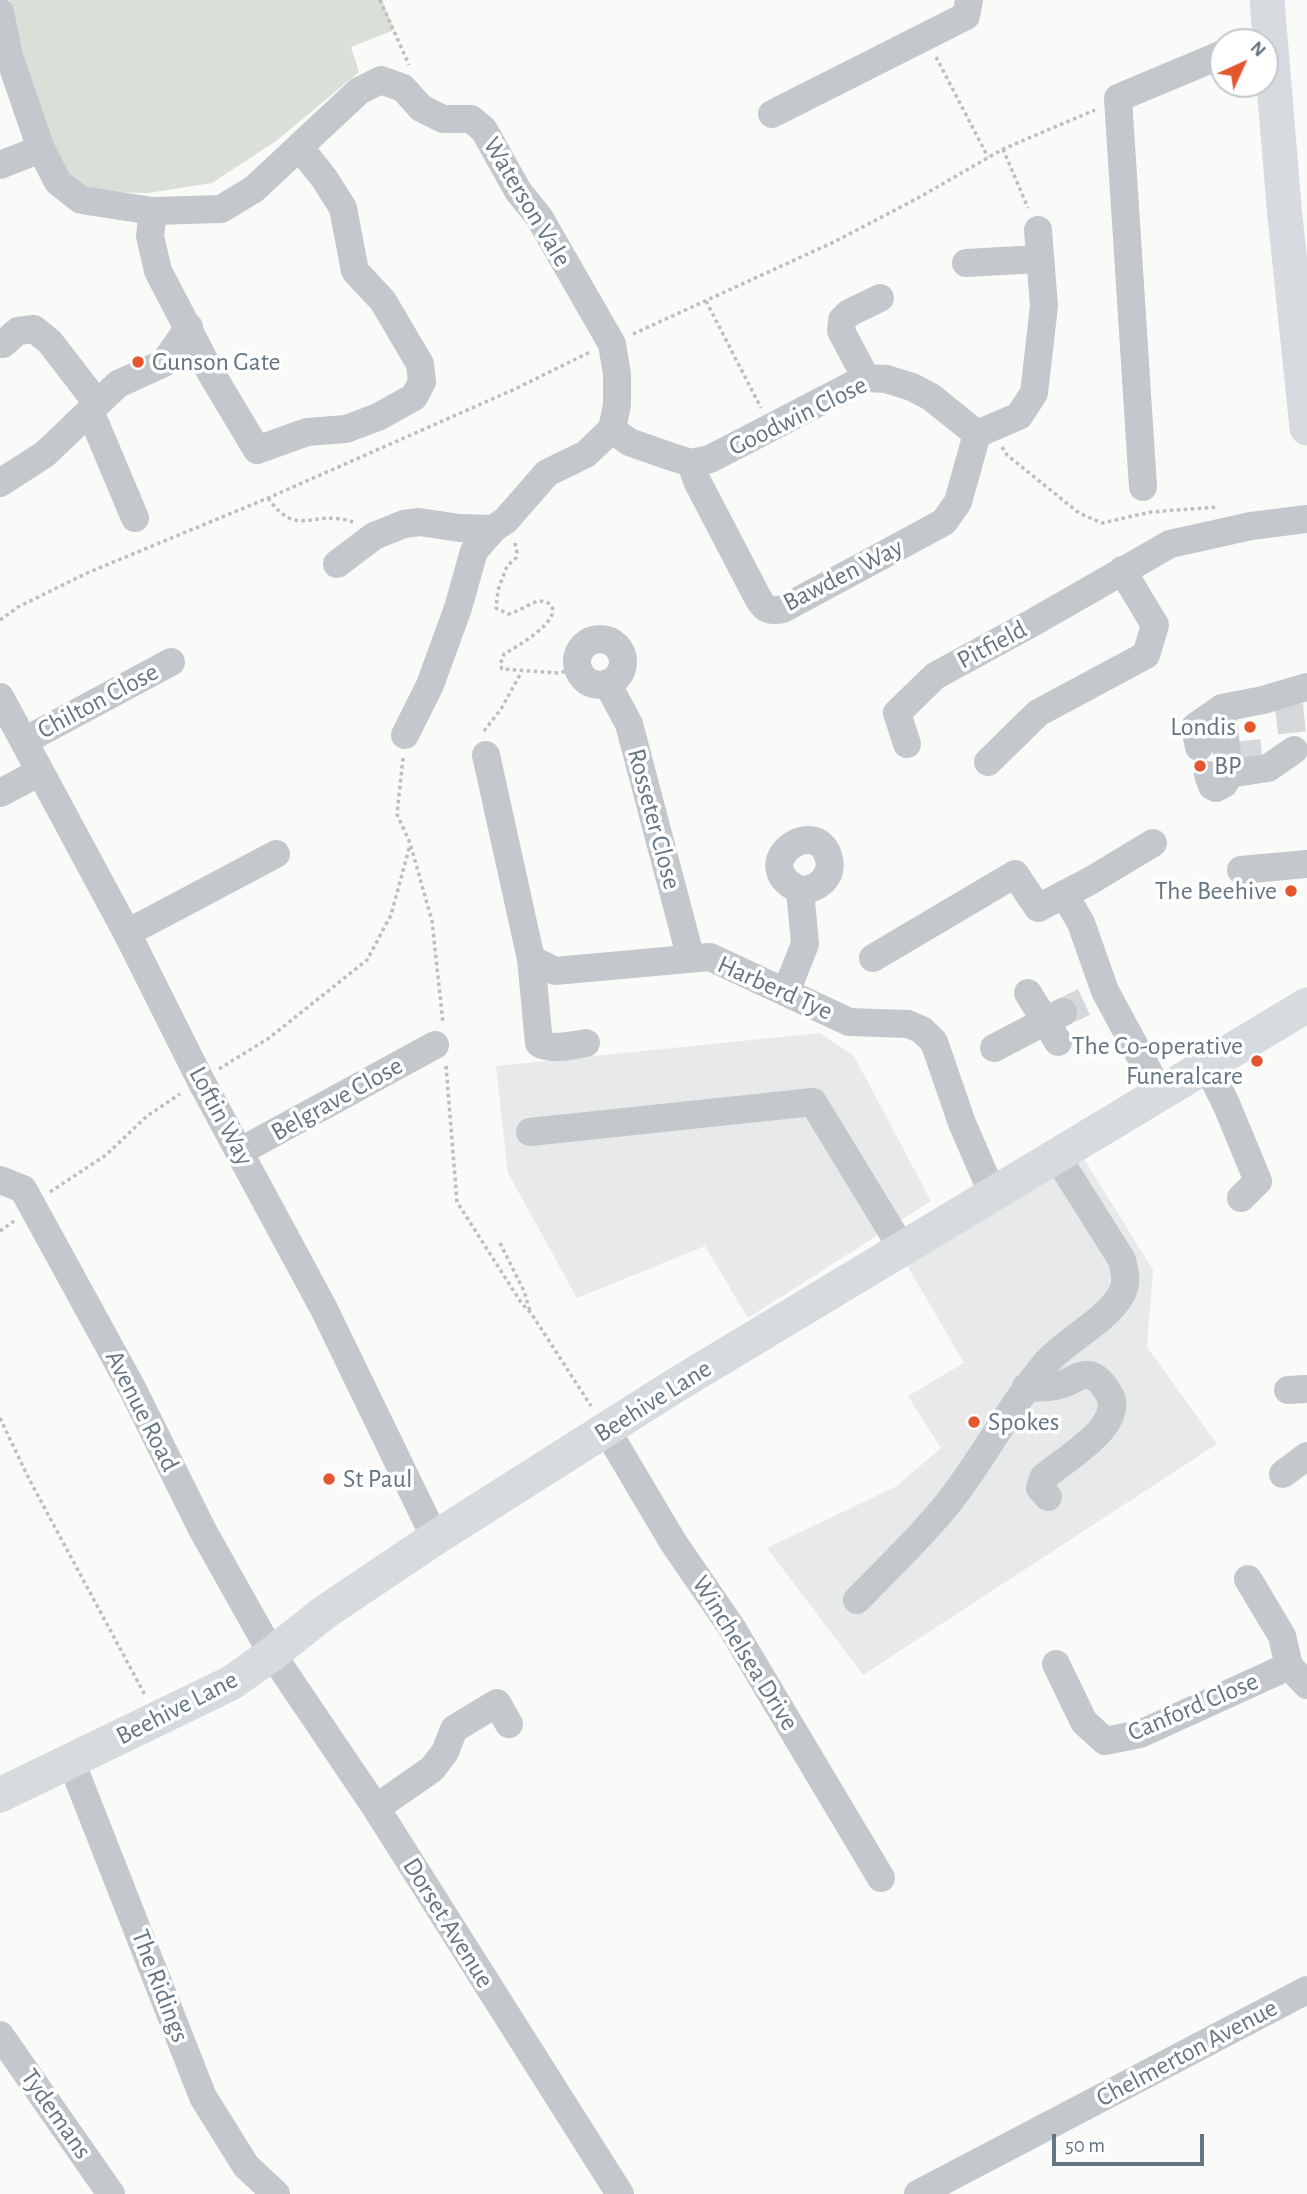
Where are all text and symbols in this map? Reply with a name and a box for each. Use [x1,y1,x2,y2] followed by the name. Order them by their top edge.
[1209,28,1279,98] north arrow
[1246,38,1269,61] text: N
[476,132,578,272] street label: Waterson Vale
[152,346,281,378] place label: Gunson Gate
[130,354,146,370] marker: Gunson Gate
[724,369,872,463] street label: Goodwin Close
[778,531,908,619] street label: Bawden Way
[952,614,1032,676] street label: Pitfield
[32,656,164,746] street label: Chilton Close
[1170,711,1236,743] place label: Londis
[1242,719,1258,735] marker: Londis
[620,745,688,893] street label: Rosseter Close
[1214,750,1241,782] place label: BP
[1192,758,1208,774] marker: BP
[1155,875,1277,907] place label: The Beehive
[1283,883,1299,899] marker: The Beehive
[713,949,837,1027] street label: Harberd Tye
[1072,1030,1243,1092] place label: The Co-operative Funeralcare
[266,1050,408,1148] street label: Belgrave Close
[1249,1053,1265,1069] marker: The Co-operative Funeralcare
[182,1061,260,1171] street label: Loftin Way
[98,1345,186,1477] street label: Avenue Road
[589,1353,717,1449] street label: Beehive Lane
[988,1406,1059,1438] place label: Spokes
[966,1414,982,1430] marker: Spokes
[343,1463,412,1495] place label: St Paul
[321,1471,337,1487] marker: St Paul
[685,1570,805,1736] street label: Winchelsea Drive
[111,1664,243,1752] street label: Beehive Lane
[1123,1666,1263,1748] street label: Canford Close
[396,1852,500,1994] street label: Dorset Avenue
[124,1925,196,2047] street label: The Ridings
[1091,1992,1283,2114] street label: Chelmerton Avenue
[14,2063,98,2165] street label: Tydemans
[1055,2120,1207,2164] scale bar
[1065,2135,1105,2156] text: 50 m

